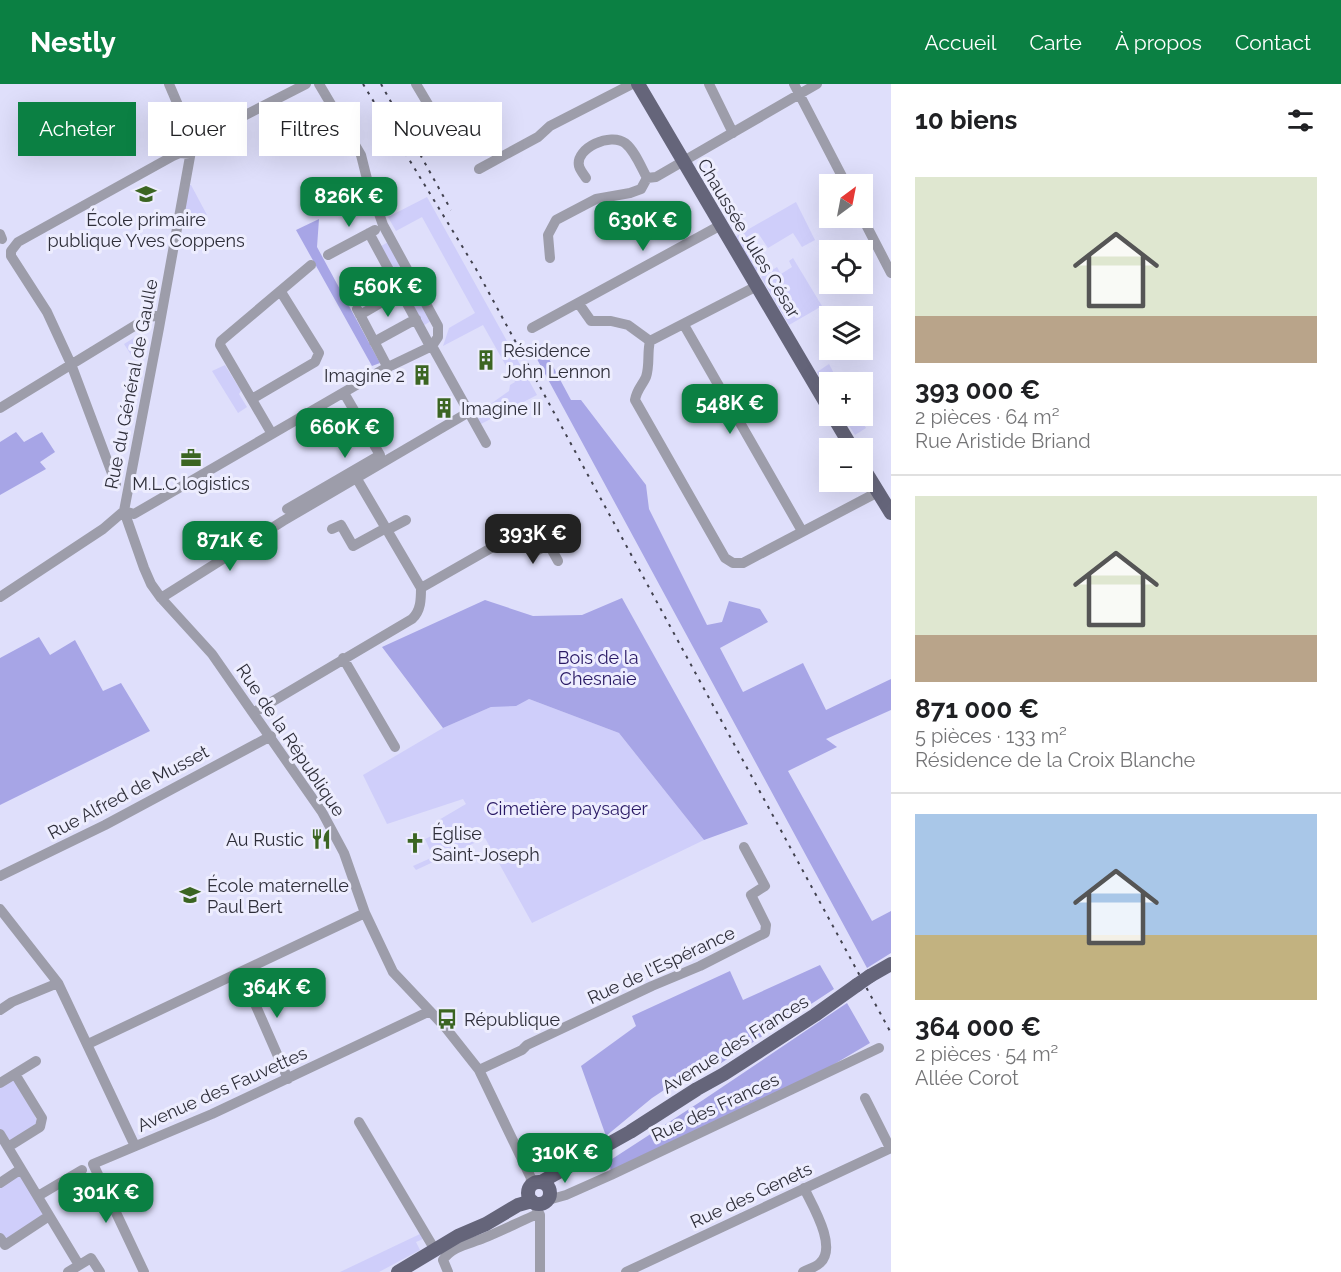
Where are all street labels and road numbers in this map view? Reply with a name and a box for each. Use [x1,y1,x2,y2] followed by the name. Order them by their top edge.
[693,155,805,322] street label: Chaussée Jules César
[100,277,162,491] street label: Rue du Général de Gaulle
[232,660,350,821] street label: Rue de la République
[44,741,212,843] street label: Rue Alfred de Musset
[584,921,738,1008] street label: Rue de l'Espérance
[658,990,812,1098] street label: Avenue des Frances
[134,1042,310,1136] street label: Avenue des Fauvettes
[648,1068,782,1146] street label: Rue des Frances
[687,1158,815,1232] street label: Rue des Genets

